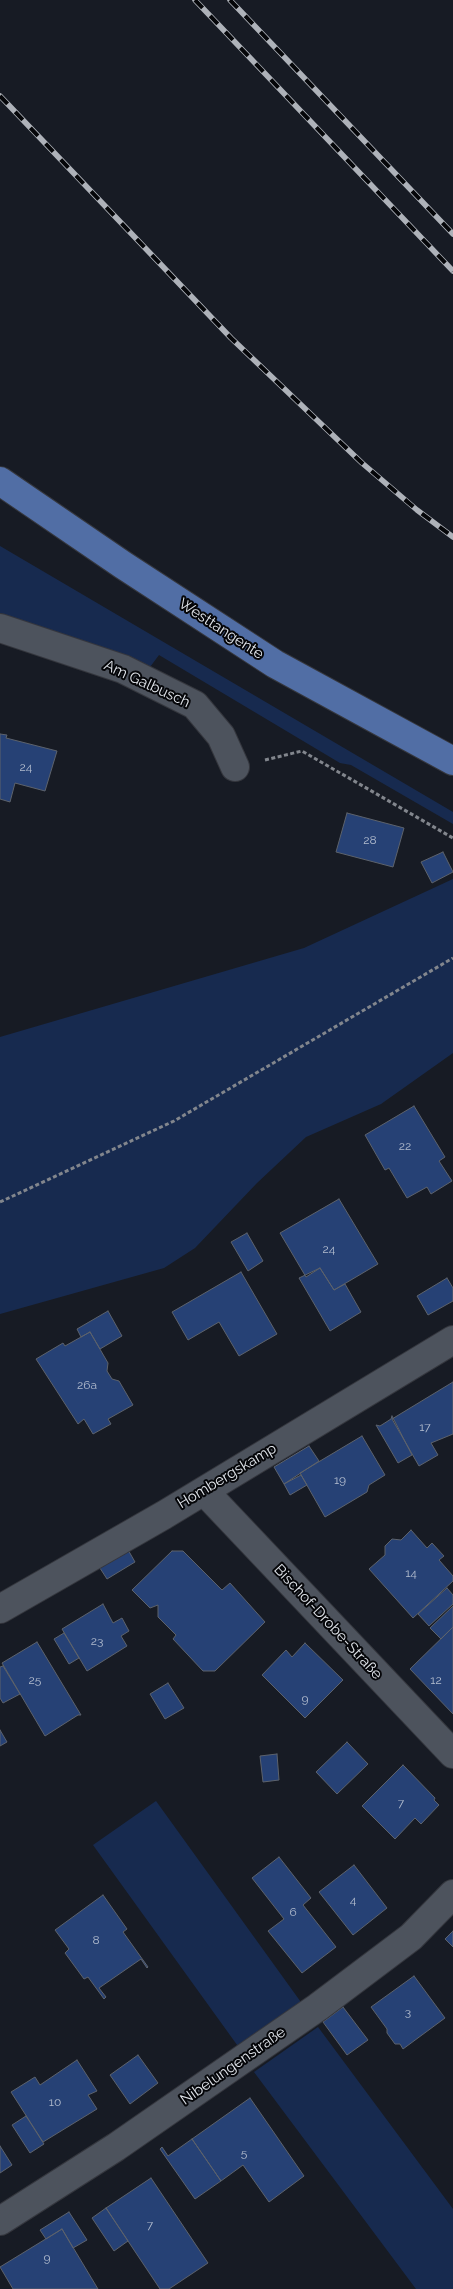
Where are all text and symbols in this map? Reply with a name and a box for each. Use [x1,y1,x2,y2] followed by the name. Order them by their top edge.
[175,595,267,663] street label: Westtangente
[101,656,193,712] street label: Am Galbusch
[20,760,32,774] house number: 24
[363,833,377,847] house number: 28
[399,1139,411,1153] house number: 22
[323,1242,335,1256] house number: 24
[77,1378,97,1392] house number: 26a
[419,1420,431,1434] house number: 17
[174,1439,280,1513] street label: Hombergskamp
[334,1473,346,1487] house number: 19
[270,1561,386,1683] street label: Bischof-Drobe-Straße
[405,1566,417,1580] house number: 14
[91,1634,103,1648] house number: 23
[29,1673,41,1687] house number: 25
[430,1673,442,1687] house number: 12
[301,1692,309,1706] house number: 9
[398,1796,404,1810] house number: 7
[350,1893,356,1907] house number: 4
[289,1905,297,1919] house number: 6
[92,1933,100,1947] house number: 8
[405,2005,411,2019] house number: 3
[177,2023,289,2109] street label: Nibelungenstraße
[49,2095,61,2109] house number: 10
[241,2146,247,2160] house number: 5
[147,2218,153,2232] house number: 7
[43,2251,51,2265] house number: 9

